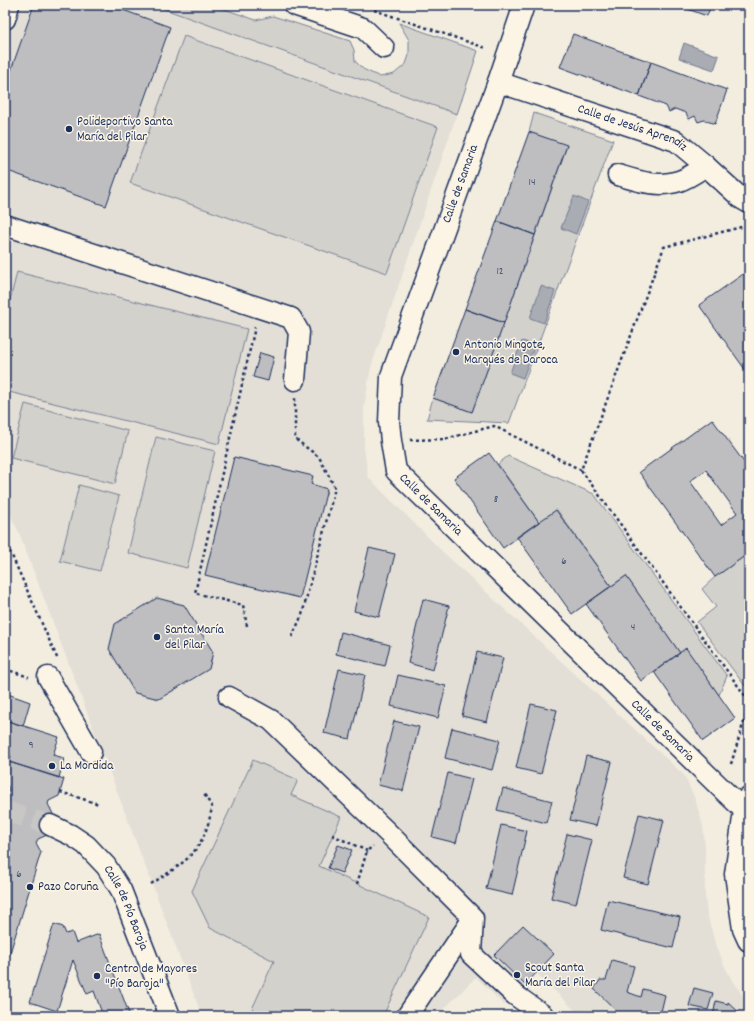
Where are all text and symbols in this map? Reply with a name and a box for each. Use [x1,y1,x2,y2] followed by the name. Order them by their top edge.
[575,99,692,156] street label: Calle de Jesús Aprendiz
[77,113,174,147] place label: Polideportivo Santa María del Pilar
[64,124,74,134] marker: Polideportivo Santa María del Pilar
[438,141,484,226] street label: Calle de Samaria
[529,175,535,191] house number: 14
[496,264,504,280] house number: 12
[464,336,558,370] place label: Antonio Mingote, Marqués de Daroca
[451,347,461,357] marker: Antonio Mingote, Marqués de Daroca
[394,469,467,541] street label: Calle de Samaria
[494,492,498,508] house number: 8
[561,554,567,570] house number: 6
[631,620,635,636] house number: 4
[165,621,225,655] place label: Santa María del Pilar
[152,632,162,642] marker: Santa María del Pilar
[626,695,699,767] street label: Calle de Samaria
[28,738,34,754] house number: 9
[60,757,114,776] place label: La Mordida
[47,761,57,771] marker: La Mordida
[98,862,153,954] street label: Calle de Pío Baroja
[16,867,22,883] house number: 6
[38,878,99,897] place label: Pazo Coruña
[25,882,35,892] marker: Pazo Coruña
[525,959,595,993] place label: Scout Santa María del Pilar
[105,960,197,994] place label: Centro de Mayores "Pío Baroja"
[512,970,522,980] marker: Scout Santa María del Pilar
[92,971,102,981] marker: Centro de Mayores "Pío Baroja"

